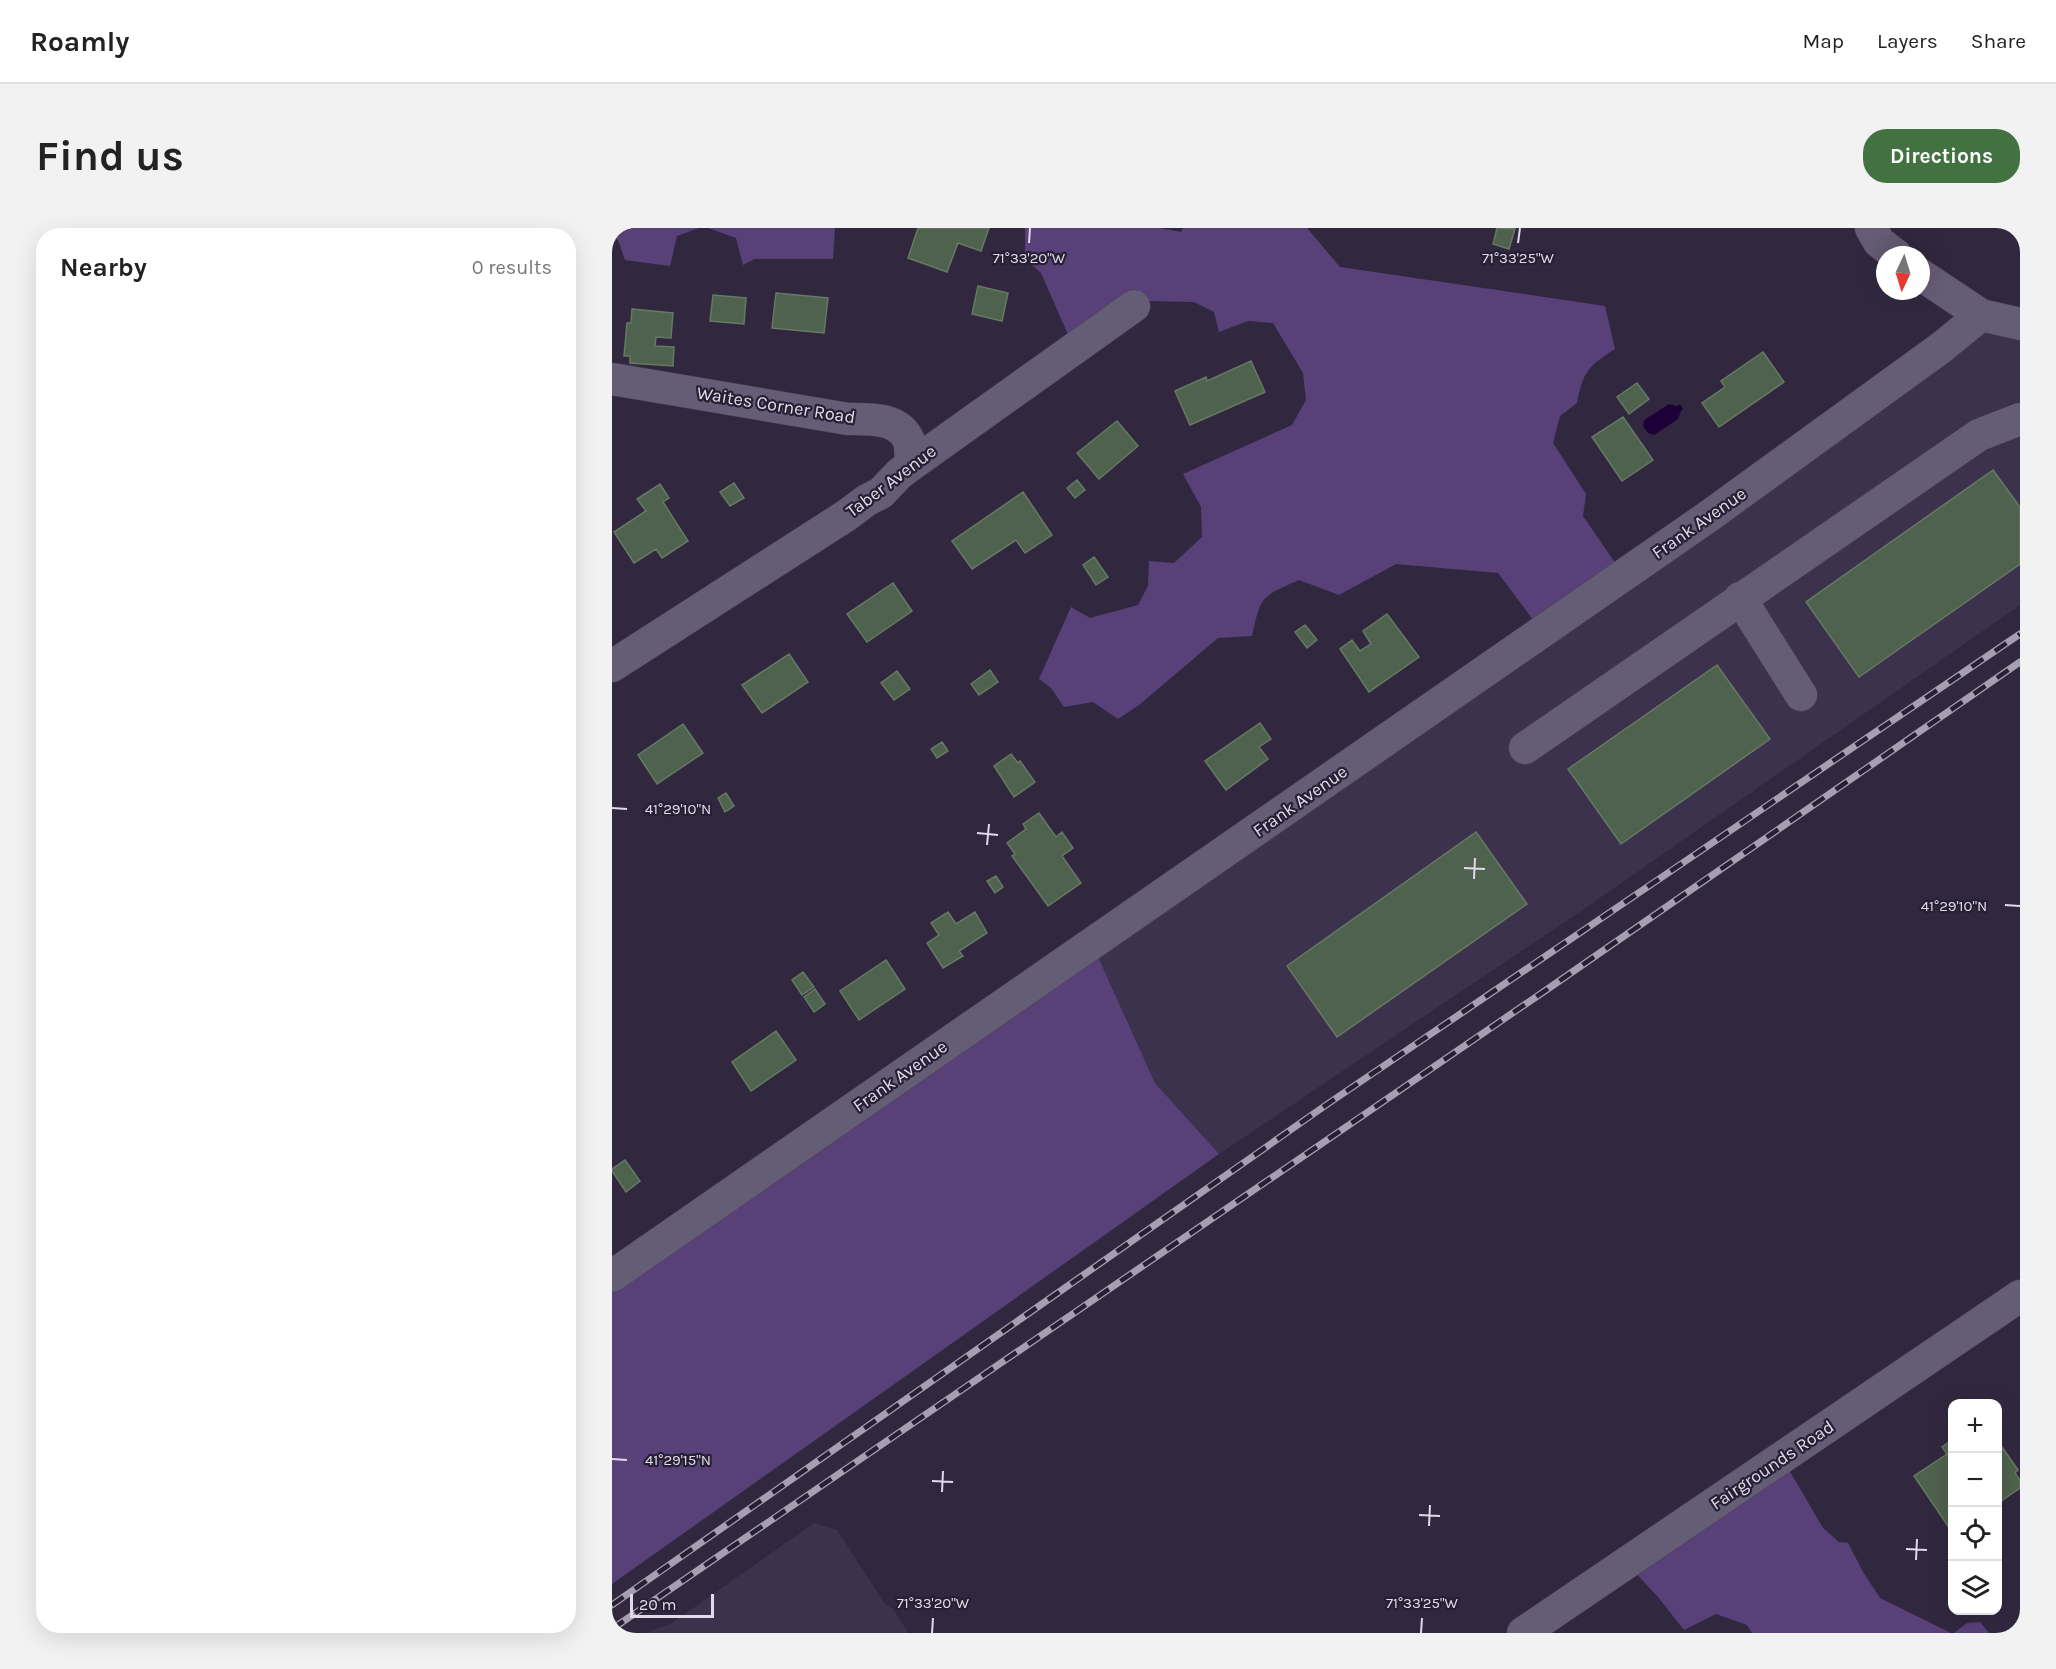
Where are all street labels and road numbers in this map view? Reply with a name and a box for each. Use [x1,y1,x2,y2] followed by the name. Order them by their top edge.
[695,382,857,428] street label: Waites Corner Road
[842,440,940,522] street label: Taber Avenue
[1647,482,1751,564] street label: Frank Avenue
[1248,760,1352,842] street label: Frank Avenue
[848,1035,952,1117] street label: Frank Avenue
[1706,1415,1838,1515] street label: Fairgrounds Road

